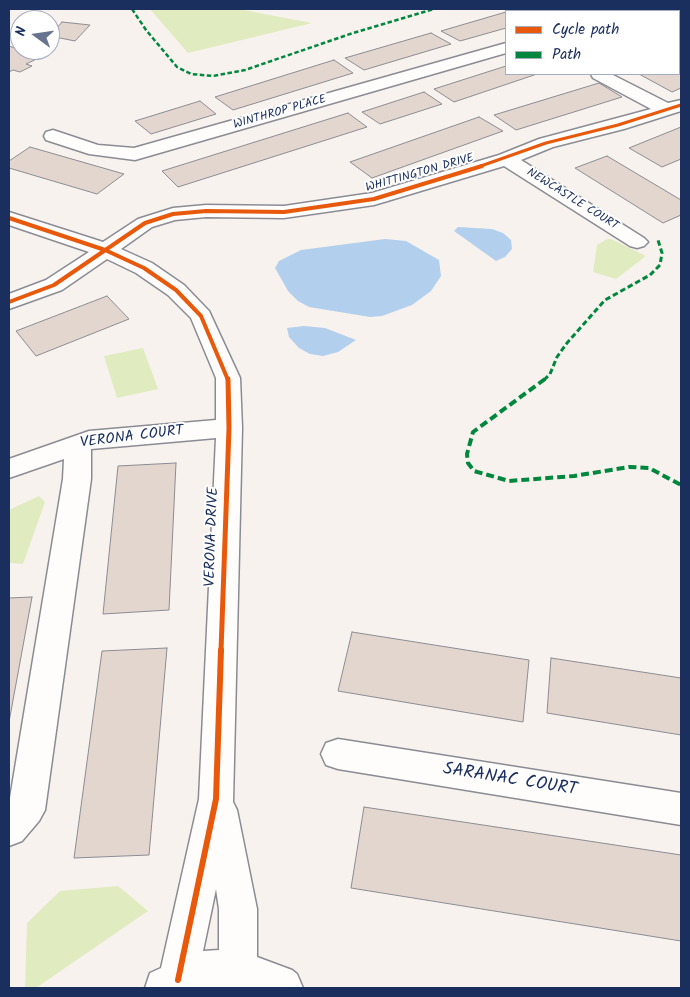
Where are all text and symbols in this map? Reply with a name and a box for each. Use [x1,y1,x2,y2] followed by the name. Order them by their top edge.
[10,10,60,60] north arrow
[505,10,680,75] legend
[552,18,619,42] text: Cycle path
[10,25,33,39] text: N
[552,43,581,67] text: Path
[232,93,328,133] street label: WINTHROP PLACE
[364,152,476,196] street label: WHITTINGTON DRIVE
[524,166,620,234] street label: NEWCASTLE COURT
[79,423,185,453] street label: VERONA COURT
[202,487,224,587] street label: VERONA DRIVE
[441,760,579,802] street label: SARANAC COURT

